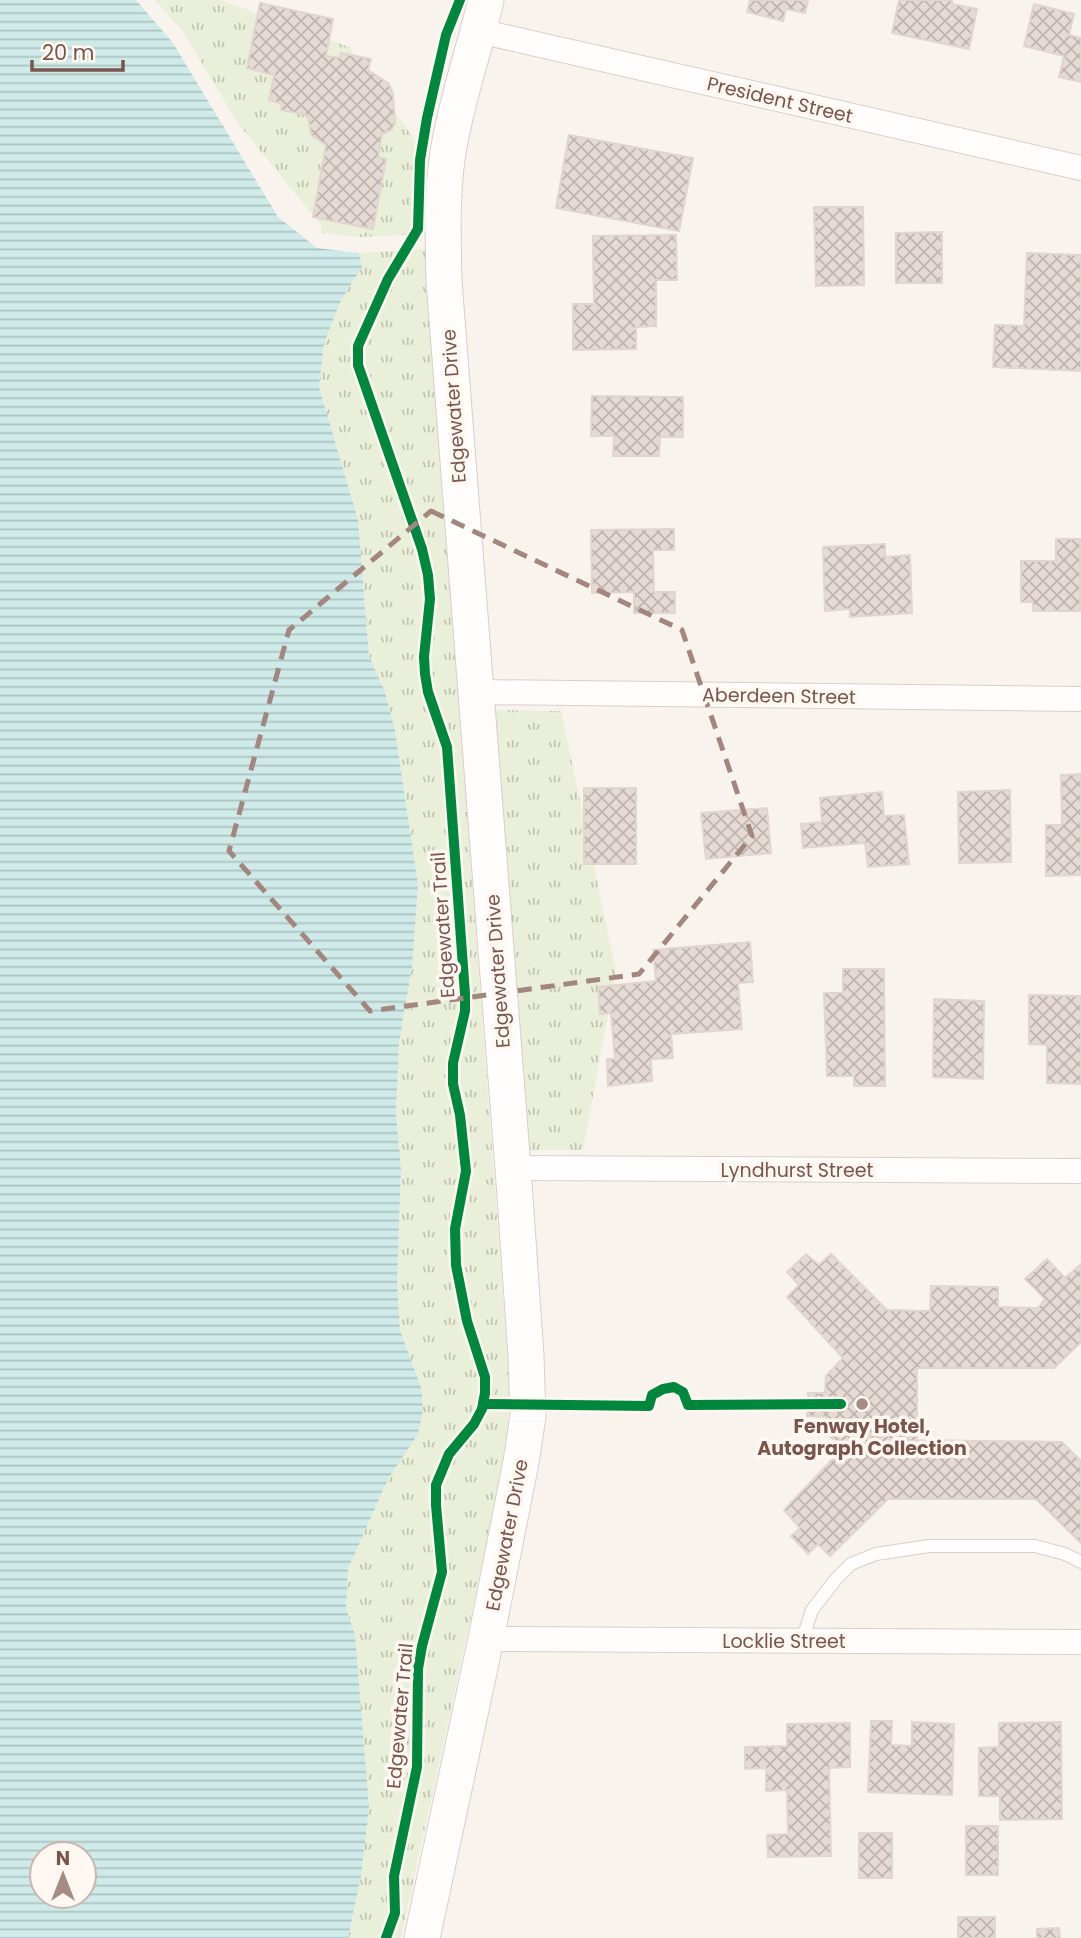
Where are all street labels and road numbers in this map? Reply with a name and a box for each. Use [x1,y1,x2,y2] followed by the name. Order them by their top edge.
[704,70,856,130] street label: President Street
[435,328,473,484] street label: Edgewater Drive
[702,681,856,711] street label: Aberdeen Street
[424,851,462,999] street label: Edgewater Trail
[479,893,517,1049] street label: Edgewater Drive
[721,1157,874,1184] street label: Lyndhurst Street
[479,1457,535,1613] street label: Edgewater Drive
[722,1628,846,1655] street label: Locklie Street
[380,1642,420,1790] street label: Edgewater Trail

